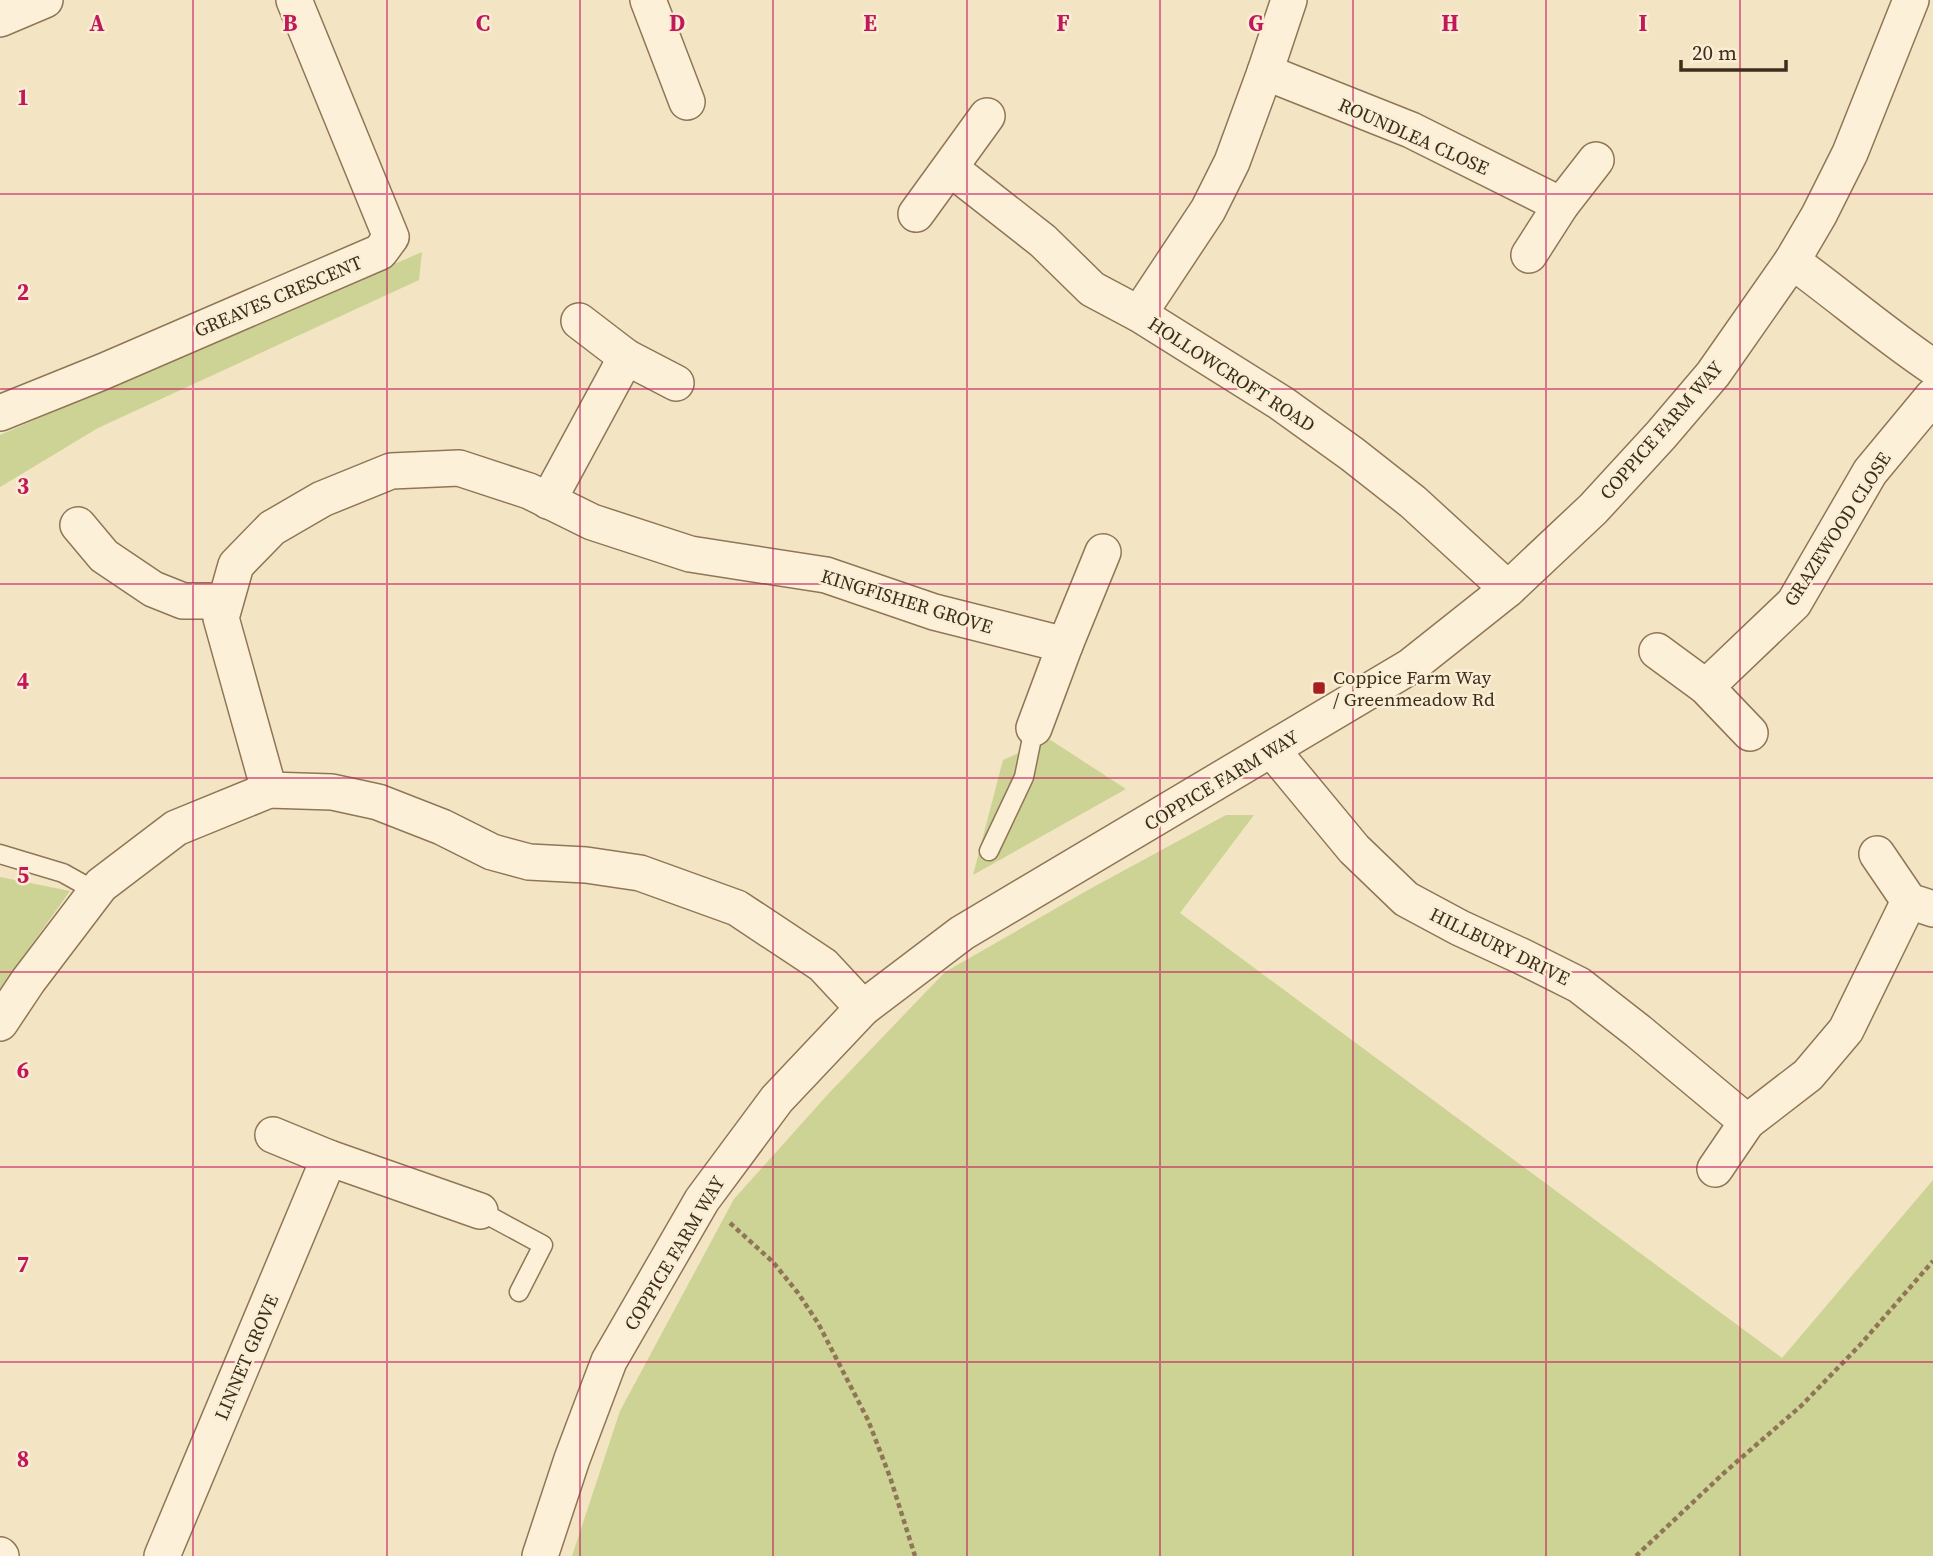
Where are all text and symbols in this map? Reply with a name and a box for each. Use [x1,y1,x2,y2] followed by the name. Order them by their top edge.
[89,7,105,39] text: A
[283,7,298,39] text: B
[476,7,490,39] text: C
[669,7,685,39] text: D
[863,7,877,39] text: E
[1056,7,1070,39] text: F
[1248,7,1264,39] text: G
[1441,7,1459,39] text: H
[1639,7,1648,39] text: I
[1681,28,1786,72] scale bar
[1692,38,1737,67] text: 20 m
[17,81,29,113] text: 1
[1335,91,1493,181] street label: ROUNDLEA CLOSE
[190,249,366,343] street label: GREAVES CRESCENT
[17,276,29,308] text: 2
[1144,310,1320,438] street label: HOLLOWCROFT ROAD
[1593,355,1729,505] street label: COPPICE FARM WAY
[1777,447,1897,611] street label: GRAZEWOOD CLOSE
[17,470,29,502] text: 3
[818,562,996,640] street label: KINGFISHER GROVE
[1333,664,1495,712] place label: Coppice Farm Way / Greenmeadow Rd
[17,665,29,697] text: 4
[1311,680,1327,696] marker: Coppice Farm Way / Greenmeadow Rd
[1139,724,1303,836] street label: COPPICE FARM WAY
[17,859,29,891] text: 5
[1426,901,1574,991] street label: HILLBURY DRIVE
[17,1054,29,1086] text: 6
[618,1171,730,1335] street label: COPPICE FARM WAY
[17,1248,29,1280] text: 7
[208,1290,284,1424] street label: LINNET GROVE
[17,1443,29,1475] text: 8

